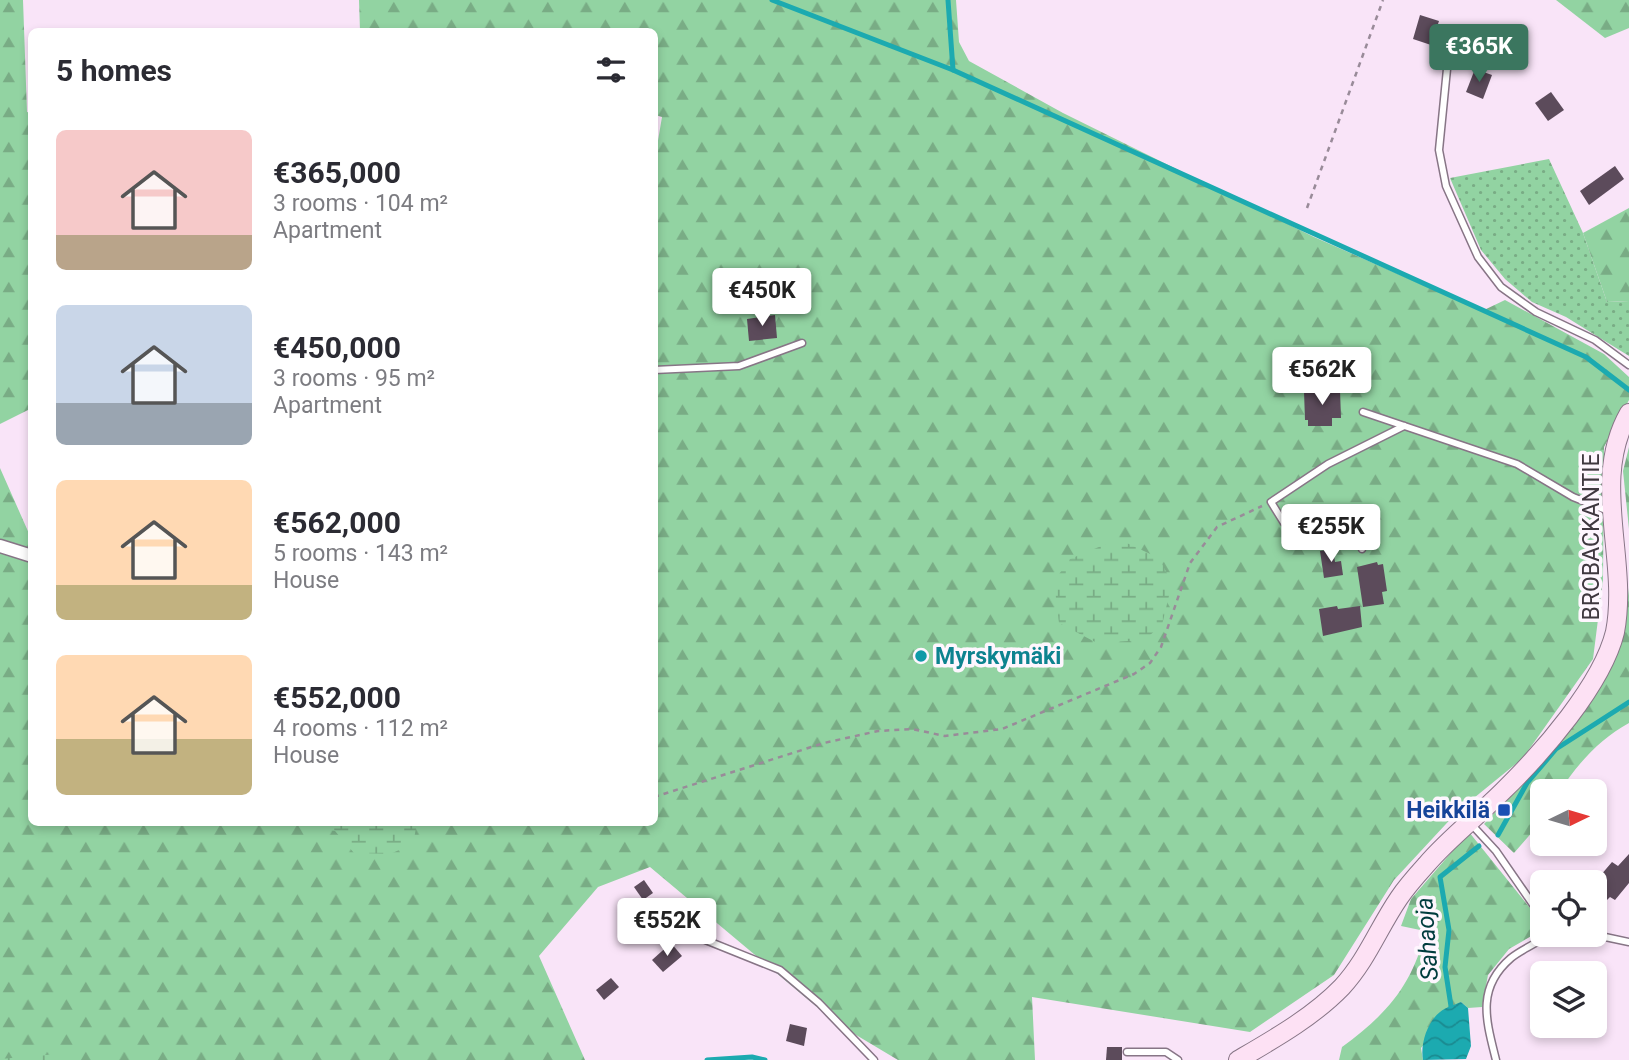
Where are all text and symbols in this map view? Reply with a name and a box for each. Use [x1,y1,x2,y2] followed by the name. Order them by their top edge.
[1430,24,1528,84] pin: €365K
[1445,33,1513,60] text: €365K
[592,51,630,89] icon: filters
[56,53,172,88] text: 5 homes
[273,155,401,190] text: €365,000
[112,158,196,242] icon: home
[273,190,448,217] text: 3 rooms · 104 m²
[273,217,382,244] text: Apartment
[713,268,811,328] pin: €450K
[728,277,796,304] text: €450K
[273,330,401,365] text: €450,000
[112,333,196,417] icon: home
[1273,348,1371,407] pin: €562K
[1288,356,1356,383] text: €562K
[273,365,435,392] text: 3 rooms · 95 m²
[273,392,382,419] text: Apartment
[1578,453,1605,621] street label: BROBACKANTIE
[1282,504,1380,564] pin: €255K
[273,505,401,540] text: €562,000
[112,508,196,592] icon: home
[1297,513,1365,540] text: €255K
[273,540,448,567] text: 5 rooms · 143 m²
[273,567,339,594] text: House
[935,643,1061,670] place label: Myrskymäki
[913,648,929,664] marker: Myrskymäki
[273,680,401,715] text: €552,000
[112,683,196,767] icon: home
[273,715,448,742] text: 4 rooms · 112 m²
[273,742,339,769] text: House
[1530,779,1606,856] north arrow
[1530,779,1607,1038] map controls
[1406,797,1490,824] place label: Heikkilä
[1496,802,1512,818] marker: Heikkilä
[1530,870,1607,947] button: locate
[1410,896,1444,982] water label: Sahaoja
[618,898,716,958] pin: €552K
[633,907,701,934] text: €552K
[1530,961,1607,1038] button: layers

